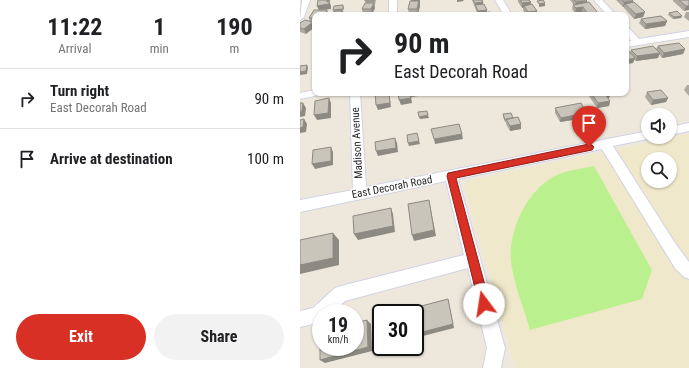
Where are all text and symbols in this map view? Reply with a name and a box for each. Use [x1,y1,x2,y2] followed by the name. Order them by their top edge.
[47,13,102,41] text: 11:22
[153,13,165,41] text: 1
[216,13,253,41] text: 190
[394,27,450,60] text: 90 m
[328,28,380,80] icon: right
[58,41,91,56] text: Arrival
[150,41,169,56] text: min
[230,41,239,56] text: m
[394,61,528,82] text: East Decorah Road
[50,82,109,100] text: Turn right
[16,88,38,110] icon: right
[254,90,284,108] text: 90 m
[50,100,147,115] text: East Decorah Road
[572,106,606,147] pin
[349,107,365,179] street label: Madison Avenue
[641,108,677,188] map controls
[641,108,677,144] button: sound
[578,112,600,134] icon: arrive
[16,148,38,170] icon: arrive
[50,150,173,168] text: Arrive at destination
[247,150,284,168] text: 100 m
[641,152,677,188] button: search
[351,173,433,201] street label: East Decorah Road
[463,283,505,325] position arrow
[372,304,424,356] speed limit sign: 30
[328,313,348,337] text: 19
[16,314,146,360] button: Exit
[154,314,284,360] button: Share
[328,334,348,345] text: km/h

